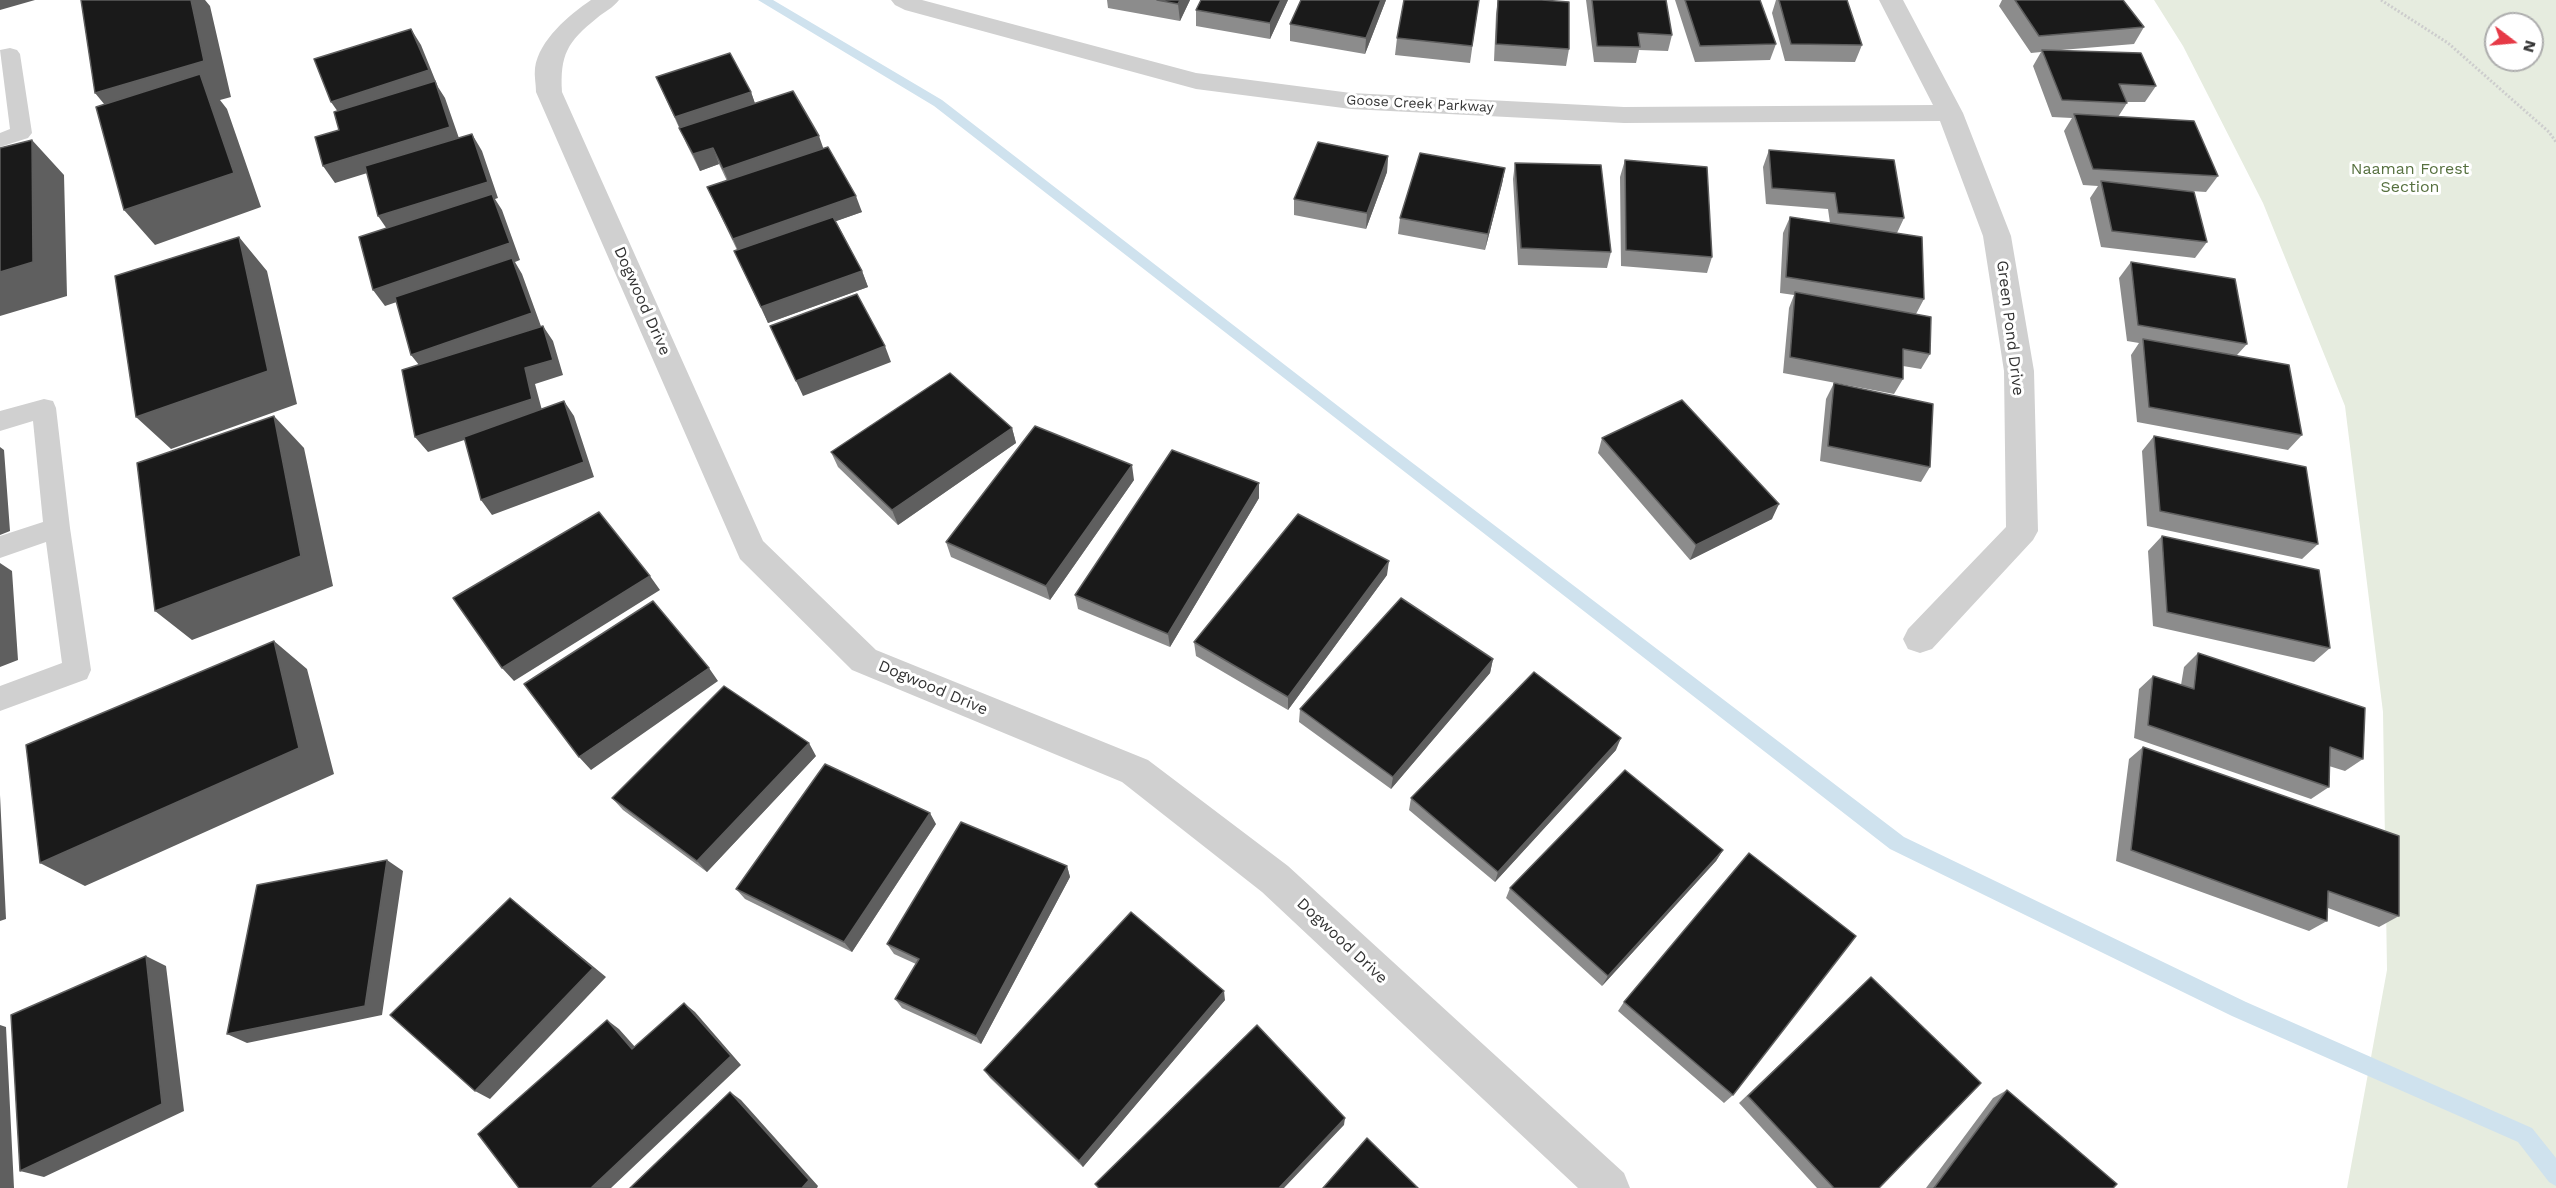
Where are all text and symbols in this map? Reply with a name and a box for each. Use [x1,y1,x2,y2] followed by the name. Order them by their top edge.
[2484,12,2544,72] north arrow
[2519,38,2541,55] text: N
[1346,92,1494,116] street label: Goose Creek Parkway
[2351,159,2469,197] park label: Naaman Forest Section
[609,244,675,358] street label: Dogwood Drive
[1992,259,2028,397] street label: Green Pond Drive
[875,656,991,720] street label: Dogwood Drive
[1293,894,1391,988] street label: Dogwood Drive

